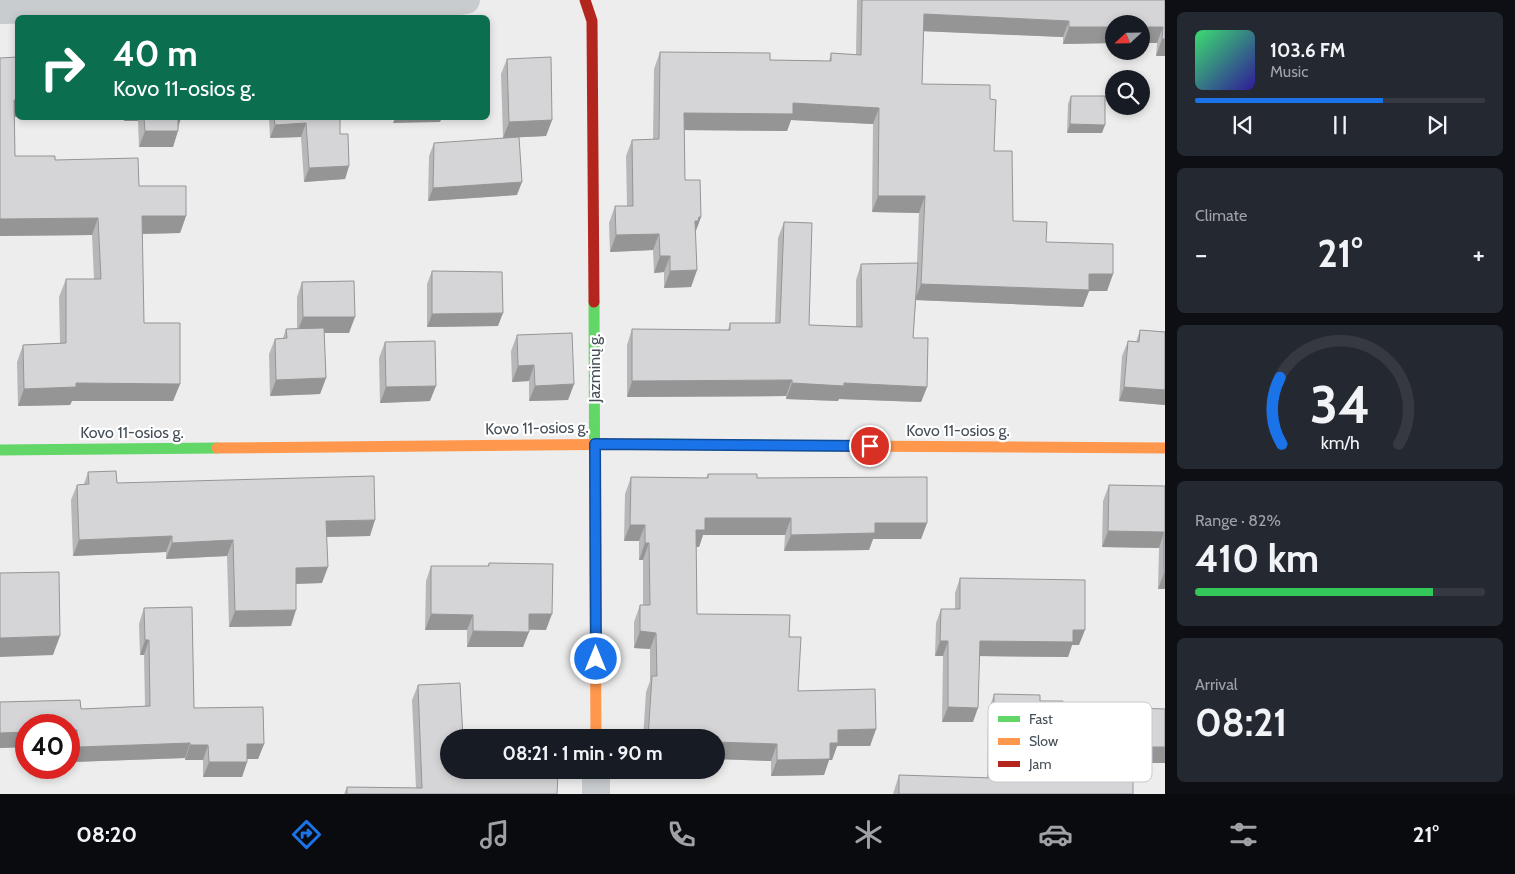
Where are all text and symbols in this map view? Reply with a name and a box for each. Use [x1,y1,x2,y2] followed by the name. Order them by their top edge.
[1105,15,1150,60] north arrow
[1105,15,1150,115] map controls
[113,32,198,75] text: 40 m
[30,35,95,100] icon: right
[1270,39,1345,62] text: 103.6 FM
[1270,62,1308,81] text: Music
[1105,70,1150,115] button: search
[113,75,256,102] text: Kovo 11-osios g.
[1229,111,1257,139] icon: previous
[1326,111,1354,139] icon: pause
[1423,111,1451,139] icon: next
[1195,206,1247,225] text: Climate
[1317,230,1363,277] text: 21°
[1195,237,1207,271] text: −
[1473,237,1485,271] text: +
[585,334,604,403] street label: Jazminų g.
[1310,373,1370,436] text: 34
[485,418,589,438] street label: Kovo 11-osios g.
[906,421,1010,440] street label: Kovo 11-osios g.
[80,423,184,442] street label: Kovo 11-osios g.
[849,425,891,467] pin
[856,432,884,460] icon: arrive
[1320,432,1360,453] text: km/h
[1195,511,1281,530] text: Range · 82%
[1195,535,1319,582] text: 410 km
[569,632,621,684] position arrow
[1195,675,1238,694] text: Arrival
[1195,699,1287,746] text: 08:21
[988,702,1152,782] legend
[1029,710,1053,728] text: Fast
[15,714,80,779] speed limit sign: 40
[1029,732,1058,750] text: Slow
[503,742,662,765] text: 08:21 · 1 min · 90 m
[1028,755,1051,773] text: Jam
[289,817,324,852] icon: directions
[477,817,512,852] icon: music
[664,817,699,852] icon: phone
[851,817,886,852] icon: climate
[1038,817,1073,852] icon: car
[1226,817,1261,852] icon: filters
[76,821,137,848] text: 08:20
[1413,821,1439,848] text: 21°

